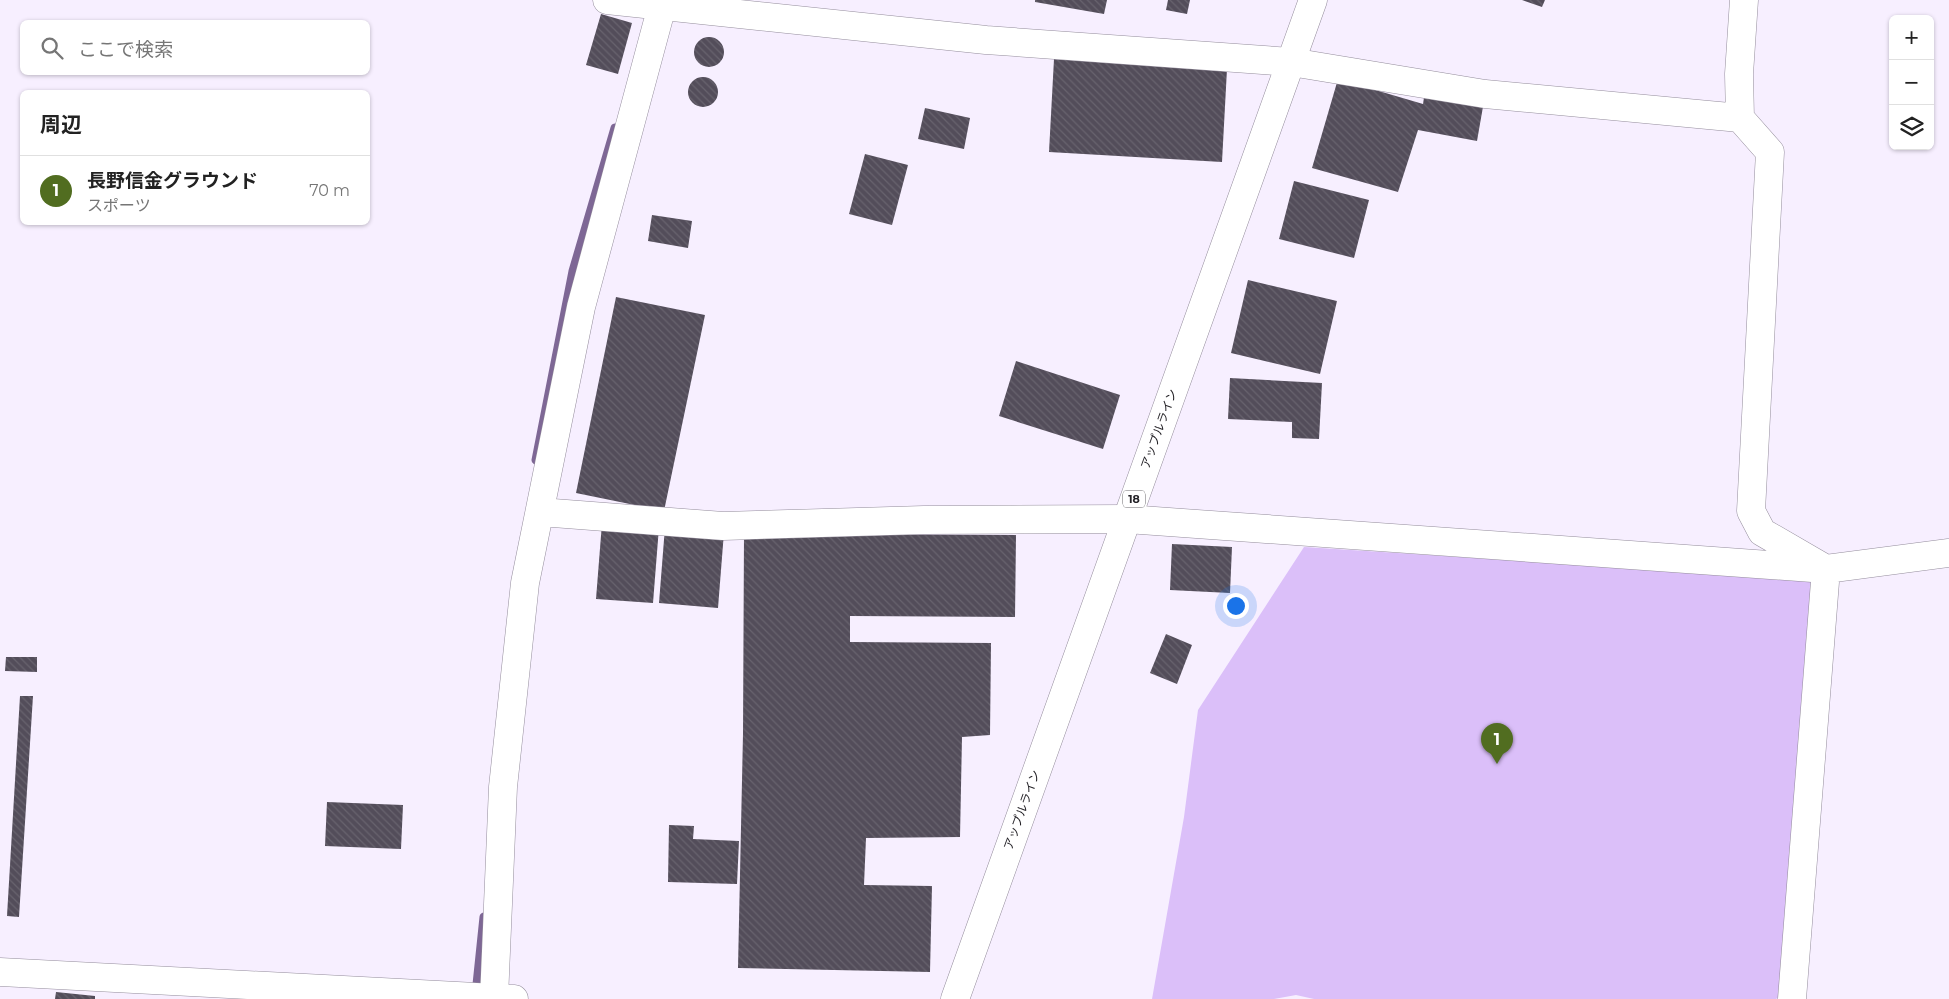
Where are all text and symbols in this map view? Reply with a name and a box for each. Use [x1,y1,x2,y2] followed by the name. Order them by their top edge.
[1889,15,1934,150] map controls
[1889,15,1934,60] button: +
[20,20,370,75] search box
[38,34,66,62] icon: search
[78,38,173,61] text: ここで検索
[1889,60,1934,105] button: −
[1889,105,1934,150] button: layers
[40,112,82,137] text: 周辺
[87,169,258,192] text: 長野信金グラウンド
[53,181,59,200] text: 1
[309,181,350,200] text: 70 m
[87,196,151,215] text: スポーツ
[1137,387,1180,471] street label: アップルライン
[1123,490,1145,508] road number: 18
[1223,593,1249,619] your location
[1481,723,1513,764] pin: 1
[1000,768,1043,852] street label: アップルライン

